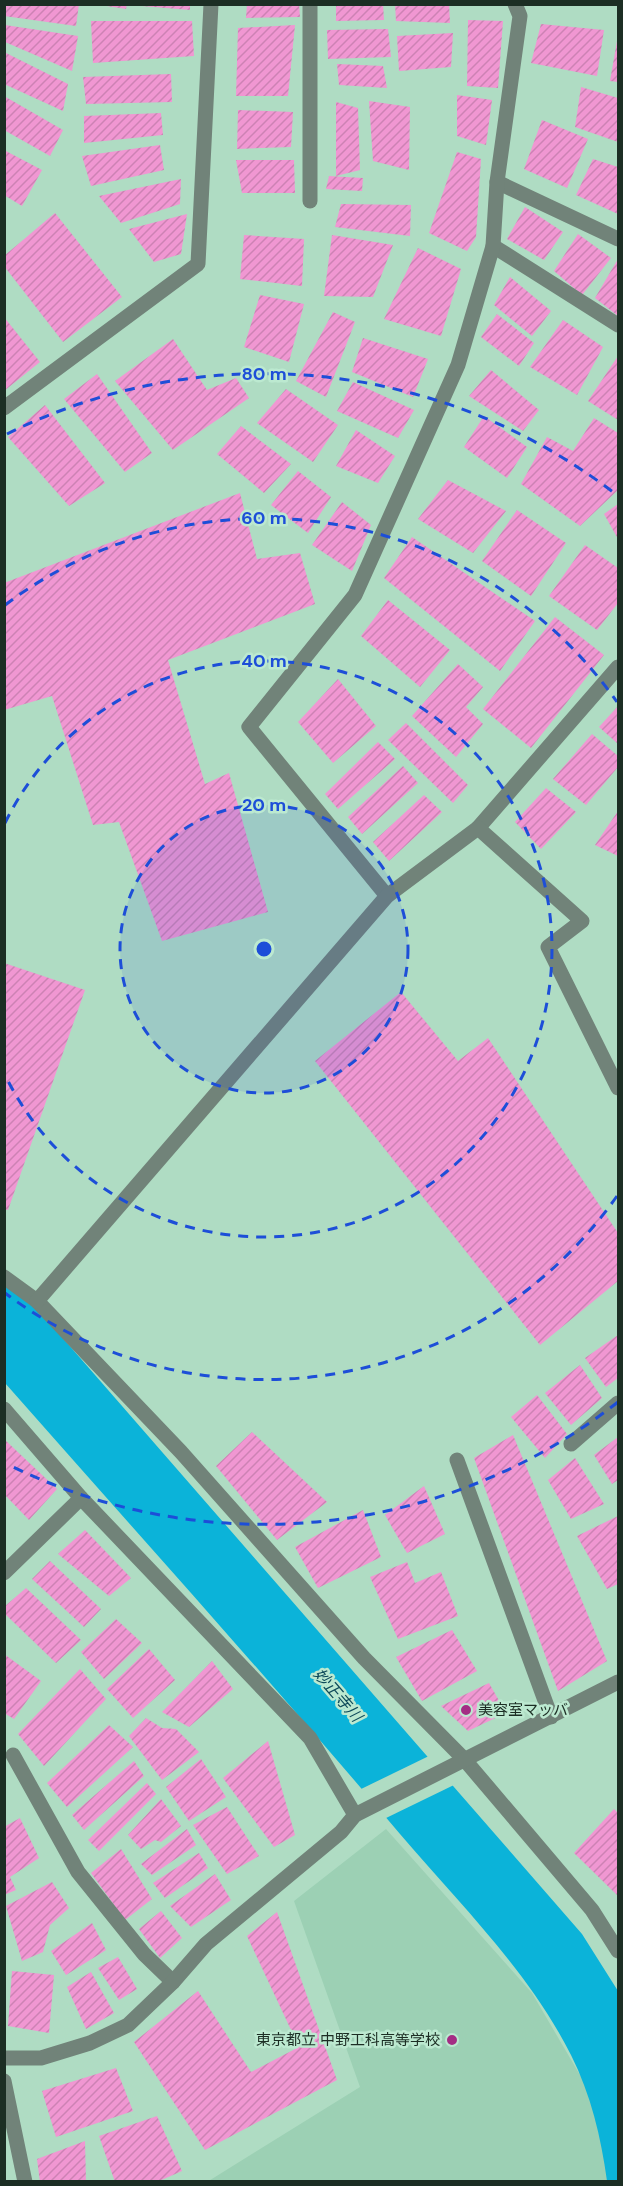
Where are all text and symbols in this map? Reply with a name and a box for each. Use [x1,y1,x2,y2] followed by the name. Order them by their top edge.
[241,362,287,386] text: 80 m
[241,506,287,530] text: 60 m
[241,649,287,673] text: 40 m
[242,793,286,817] text: 20 m
[254,939,274,959] centre of rings
[309,1664,368,1728] water label: 妙正寺川
[478,1700,568,1720] place label: 美容室マッバ
[459,1703,473,1717] marker: 美容室マッバ
[256,2030,440,2050] place label: 東京都立 中野工科高等学校
[445,2033,459,2047] marker: 東京都立 中野工科高等学校

